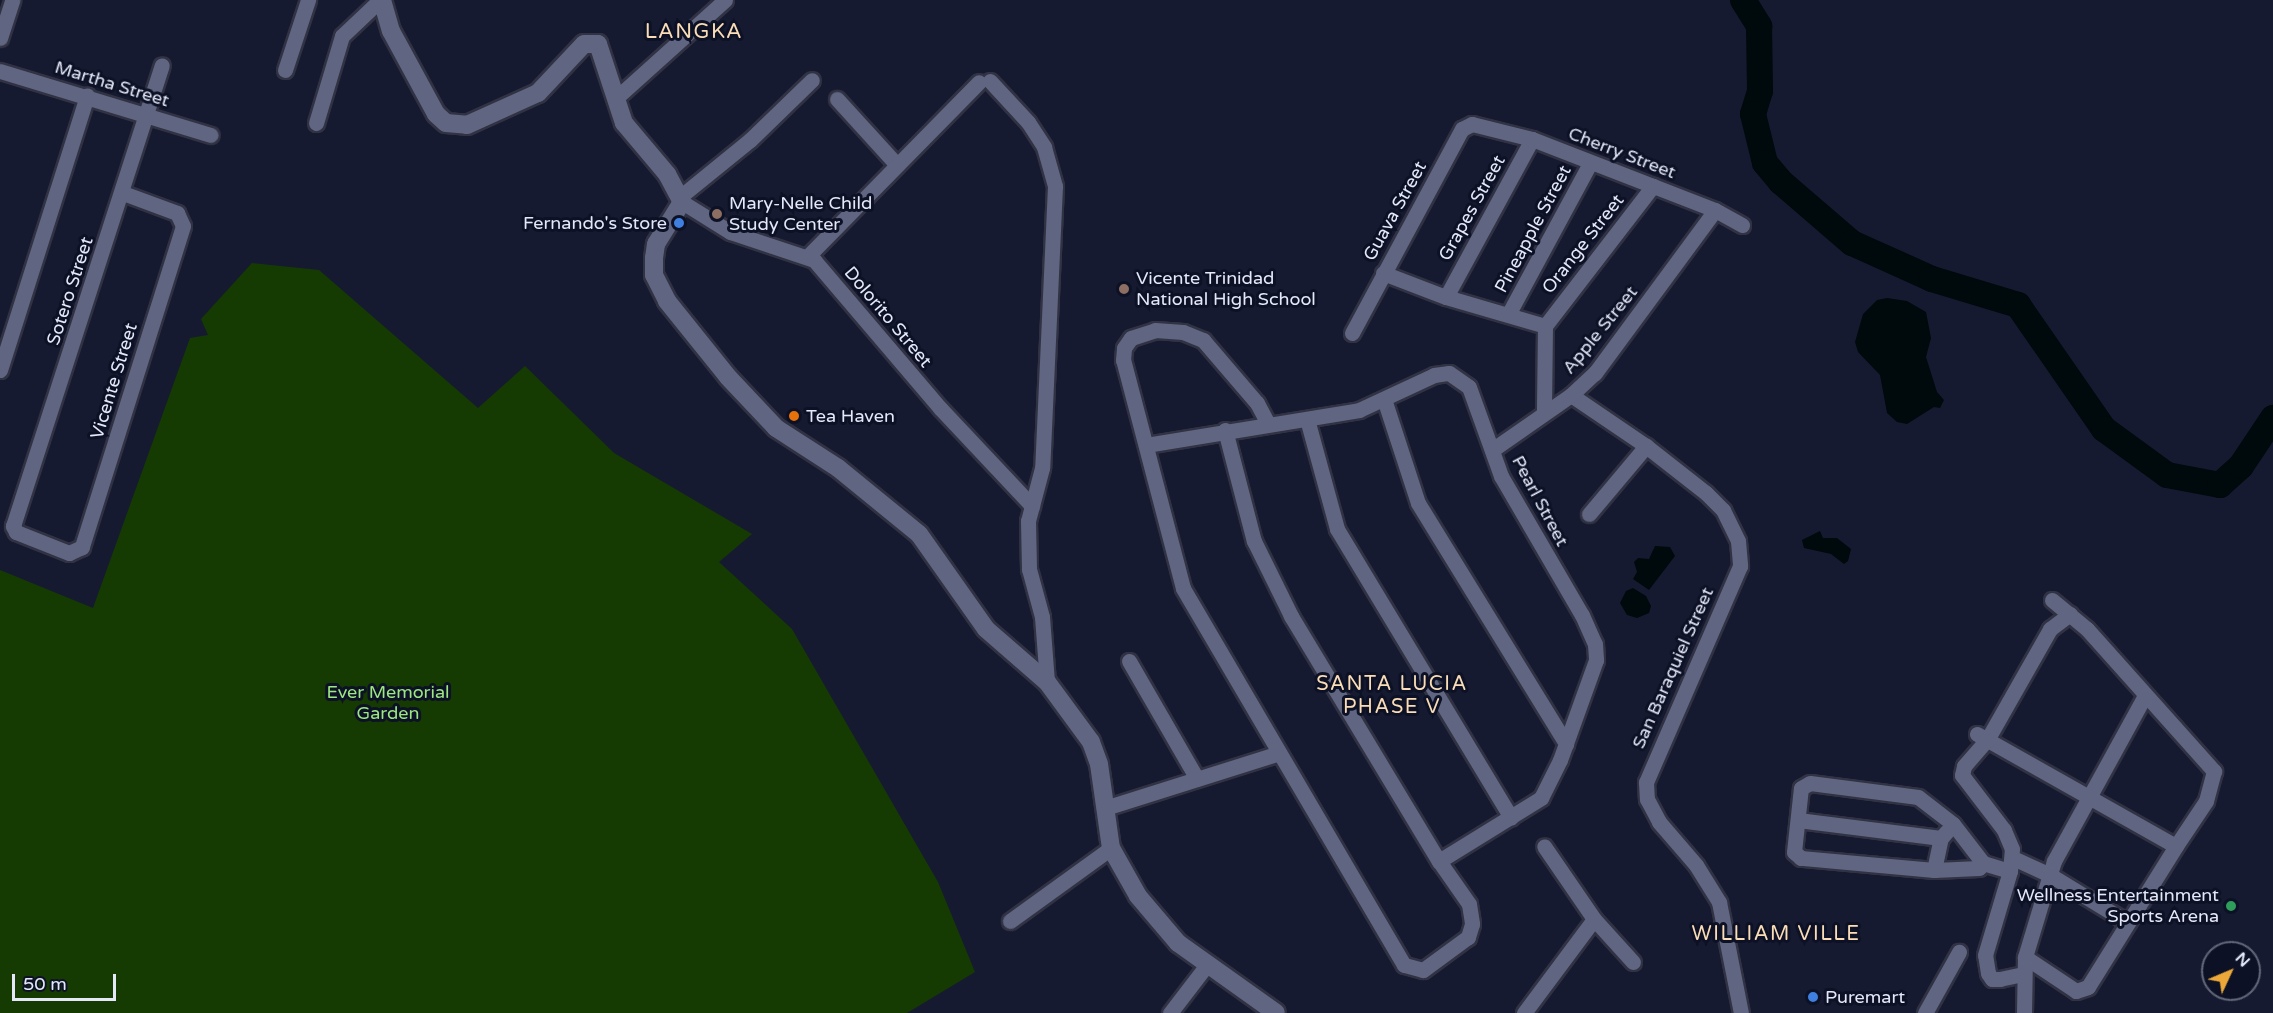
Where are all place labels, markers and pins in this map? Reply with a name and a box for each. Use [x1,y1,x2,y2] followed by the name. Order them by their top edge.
[729,193,872,236] place label: Mary-Nelle Child Study Center
[710,207,724,221] marker: Mary-Nelle Child Study Center
[523,212,667,234] place label: Fernando's Store
[672,216,686,230] marker: Fernando's Store
[1136,268,1316,310] place label: Vicente Trinidad National High School
[1117,282,1131,296] marker: Vicente Trinidad National High School
[806,405,895,427] place label: Tea Haven
[787,409,801,423] marker: Tea Haven
[2017,885,2219,928] place label: Wellness Entertainment Sports Arena
[2224,899,2238,913] marker: Wellness Entertainment Sports Arena
[1825,986,1905,1008] place label: Puremart
[1806,990,1820,1004] marker: Puremart

